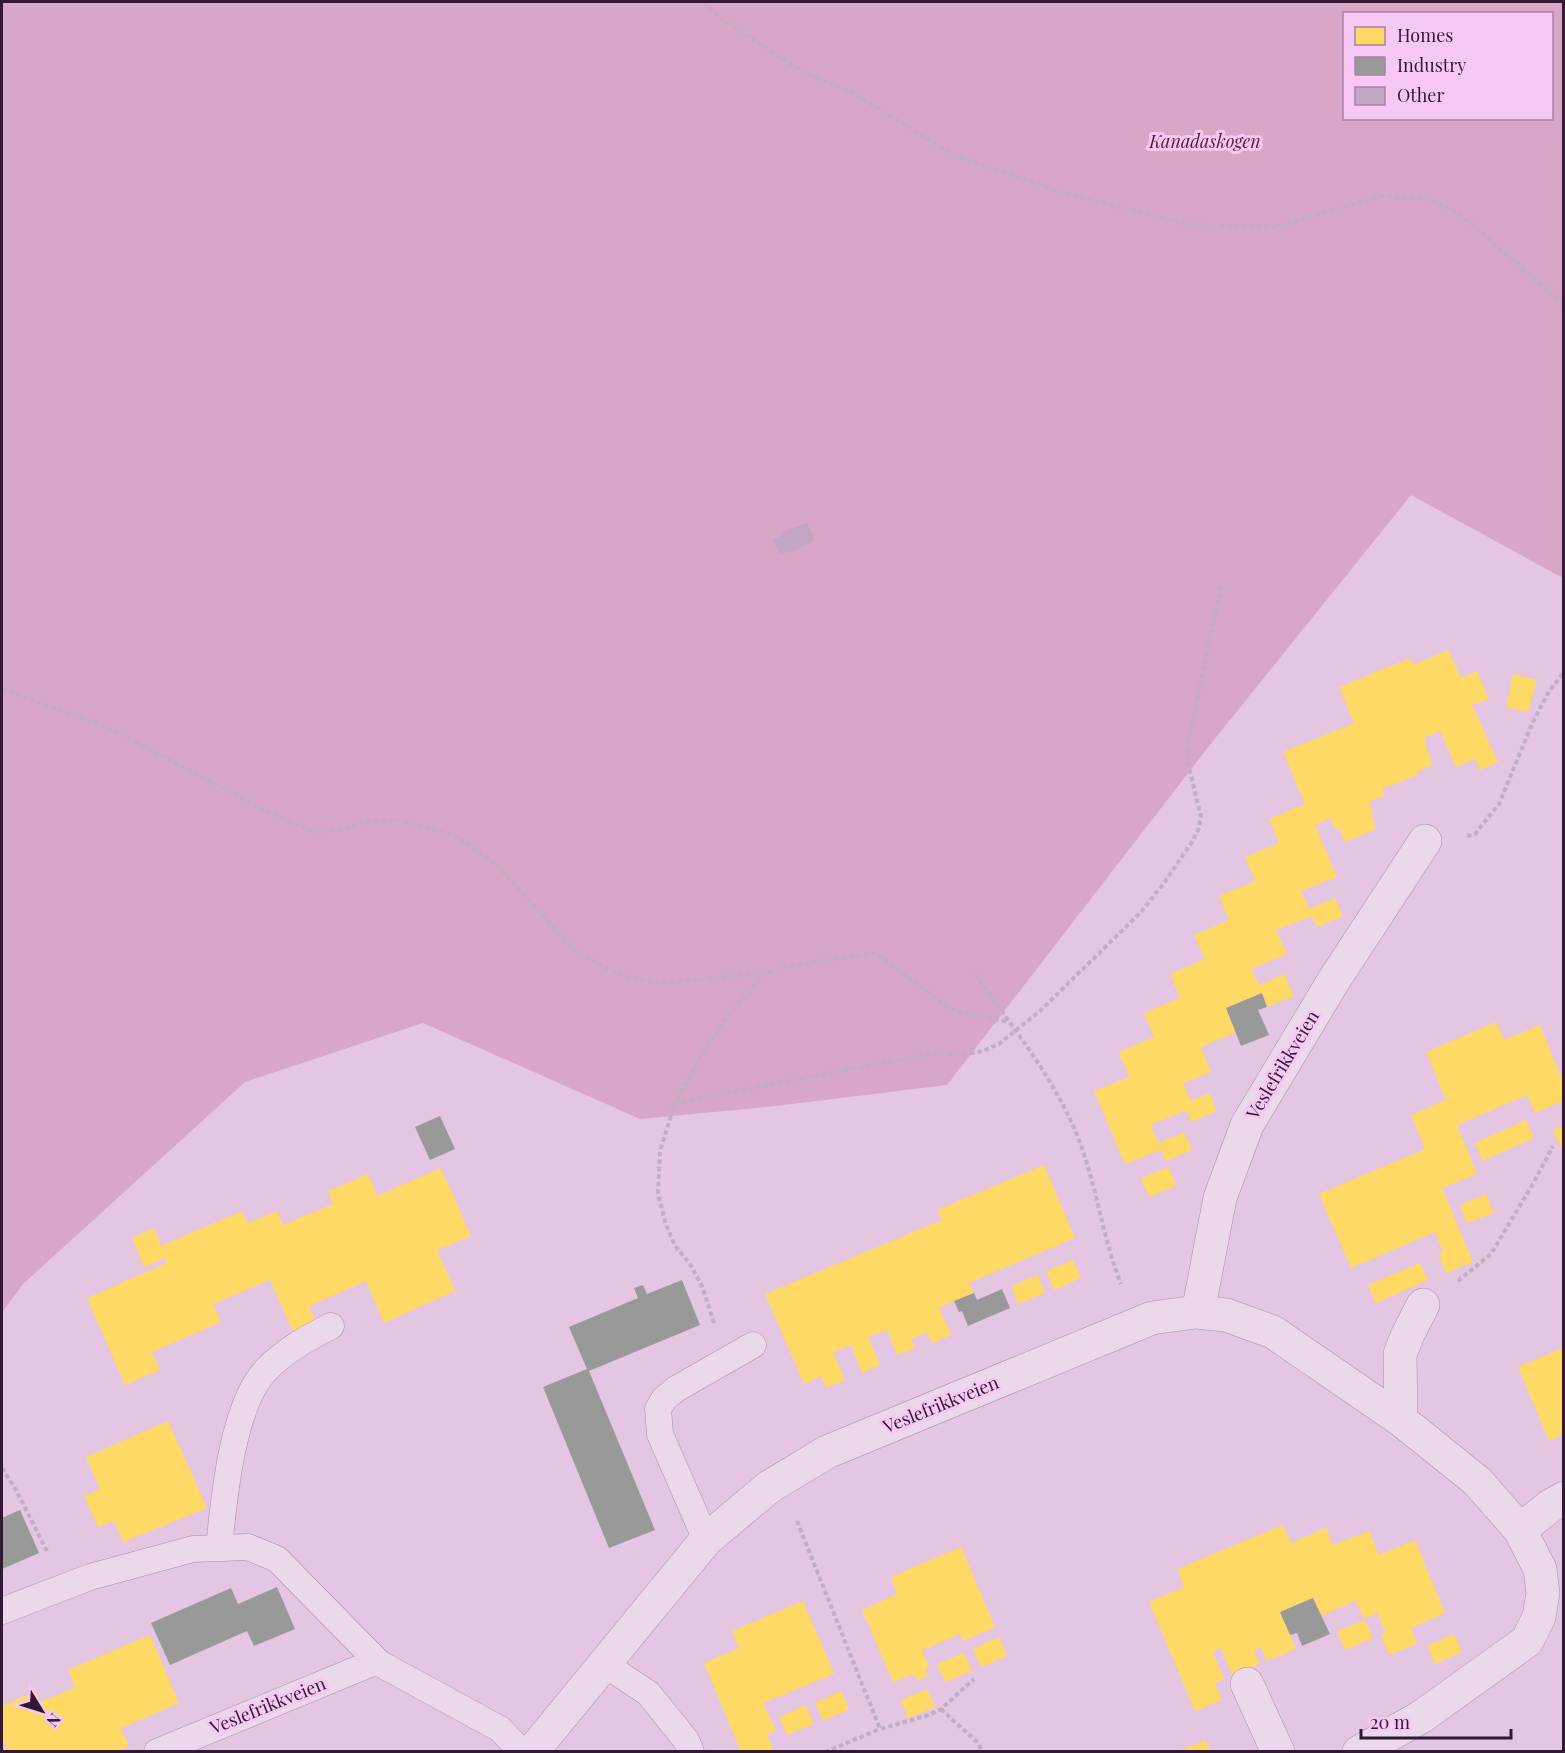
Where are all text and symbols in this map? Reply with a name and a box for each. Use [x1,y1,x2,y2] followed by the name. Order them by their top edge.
[1343,12,1553,120] legend
[1397,23,1453,47] text: Homes
[1397,53,1466,77] text: Industry
[1397,83,1444,107] text: Other
[1148,129,1261,153] park label: Kanadaskogen
[1240,1005,1324,1124] street label: Veslefrikkveien
[878,1370,1002,1439] street label: Veslefrikkveien
[205,1671,329,1740] street label: Veslefrikkveien
[12,1681,72,1741] north arrow
[1361,1702,1511,1740] scale bar
[42,1710,66,1732] text: N
[1370,1710,1410,1734] text: 20 m

